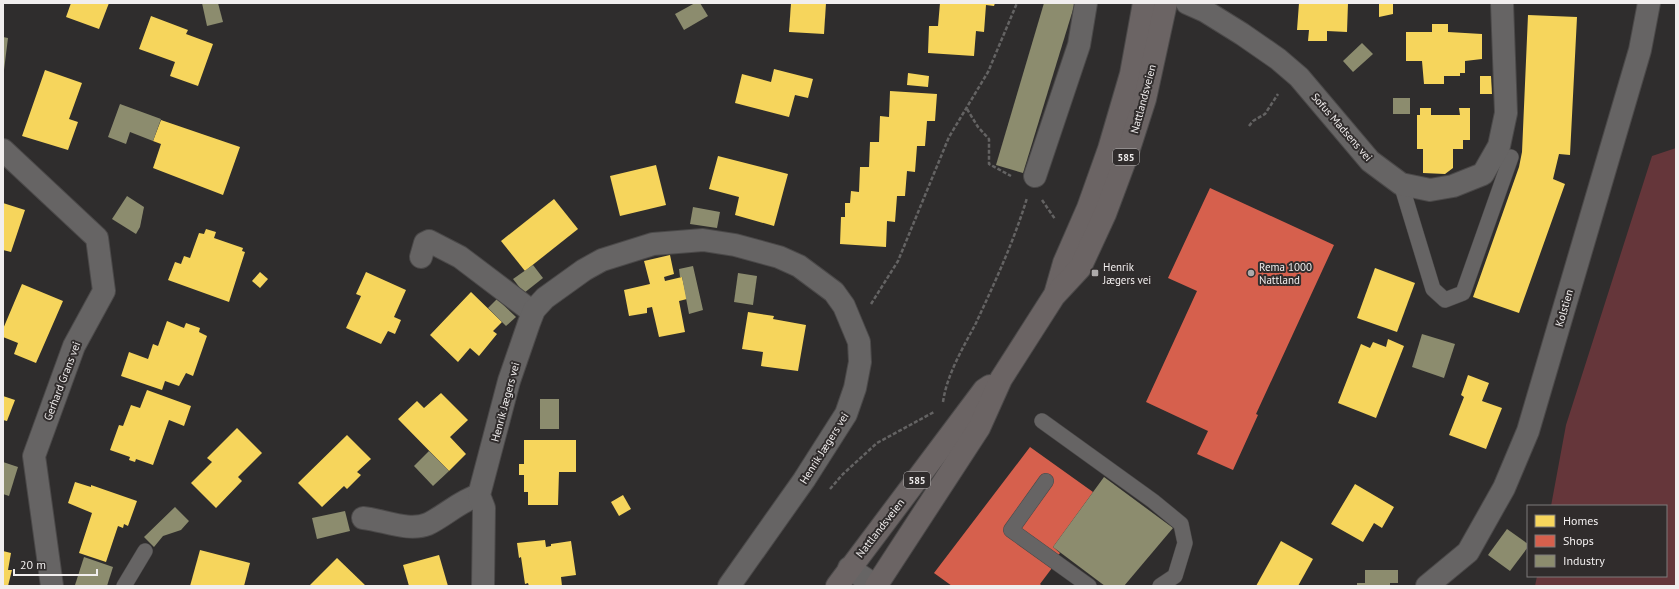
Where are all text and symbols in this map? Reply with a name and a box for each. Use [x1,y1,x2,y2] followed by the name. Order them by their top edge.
[1127,63,1159,135] street label: Nattlandsveien
[1308,90,1376,164] street label: Sofus Madsens vei
[1113,149,1139,165] road number: 585
[1102,260,1151,287] place label: Henrik Jægers vei
[1259,260,1312,287] place label: Rema 1000 Nattland
[1090,268,1100,278] marker: Henrik Jægers vei
[1246,268,1256,278] marker: Rema 1000 Nattland
[1552,288,1576,328] street label: Kolstien
[41,340,83,422] street label: Gerhard Grans vei
[488,361,522,443] street label: Henrik Jægers vei
[796,410,852,486] street label: Henrik Jægers vei
[904,472,930,488] road number: 585
[853,496,907,560] street label: Nattlandsveien
[1527,505,1667,577] legend
[1563,513,1598,528] text: Homes
[1563,533,1594,548] text: Shops
[14,551,97,577] scale bar
[1563,553,1605,568] text: Industry
[20,557,46,572] text: 20 m

